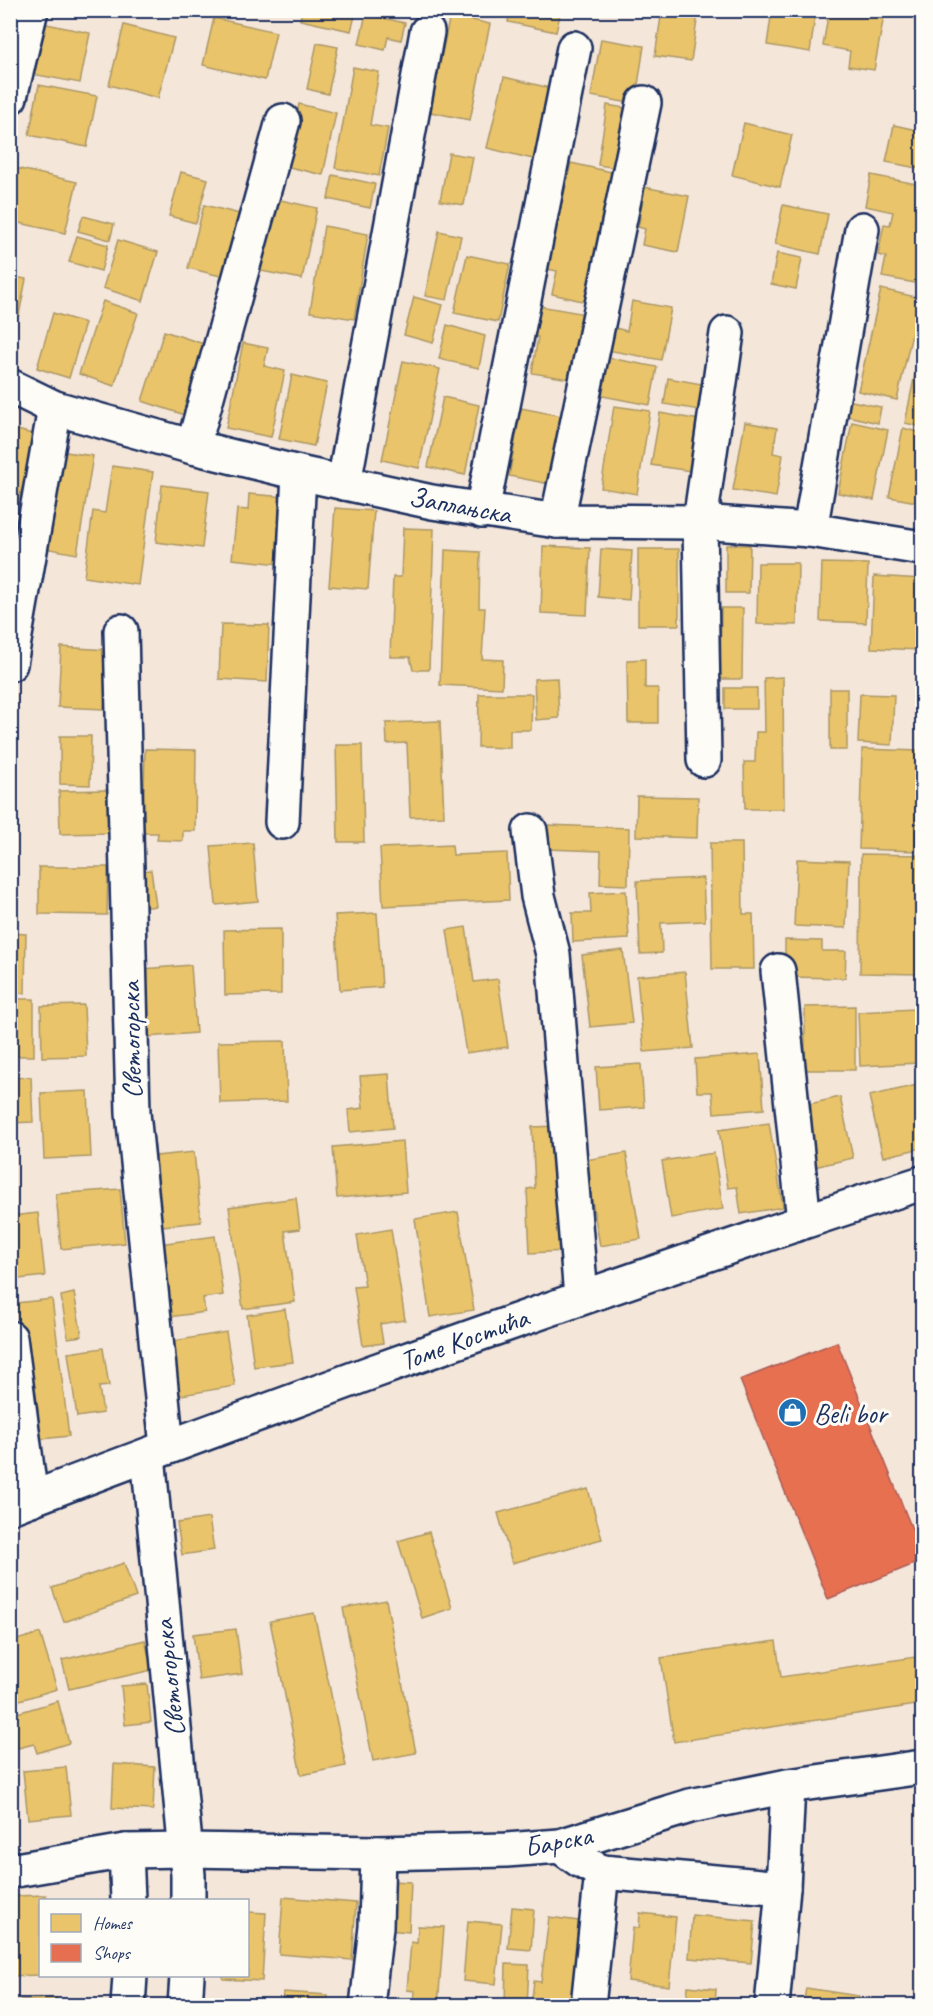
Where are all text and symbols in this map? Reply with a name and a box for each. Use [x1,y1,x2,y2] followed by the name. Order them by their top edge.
[406,479,516,532] street label: Заплањска
[112,979,150,1099] street label: Светогорска
[395,1299,535,1378] street label: Томе Костића
[814,1396,889,1431] place label: Beli bor
[777,1397,809,1429] shop icon: Beli bor
[145,1616,193,1738] street label: Светогорска
[521,1817,597,1865] street label: Барска
[39,1899,249,1977] legend
[93,1912,133,1934] text: Homes
[93,1942,132,1964] text: Shops

